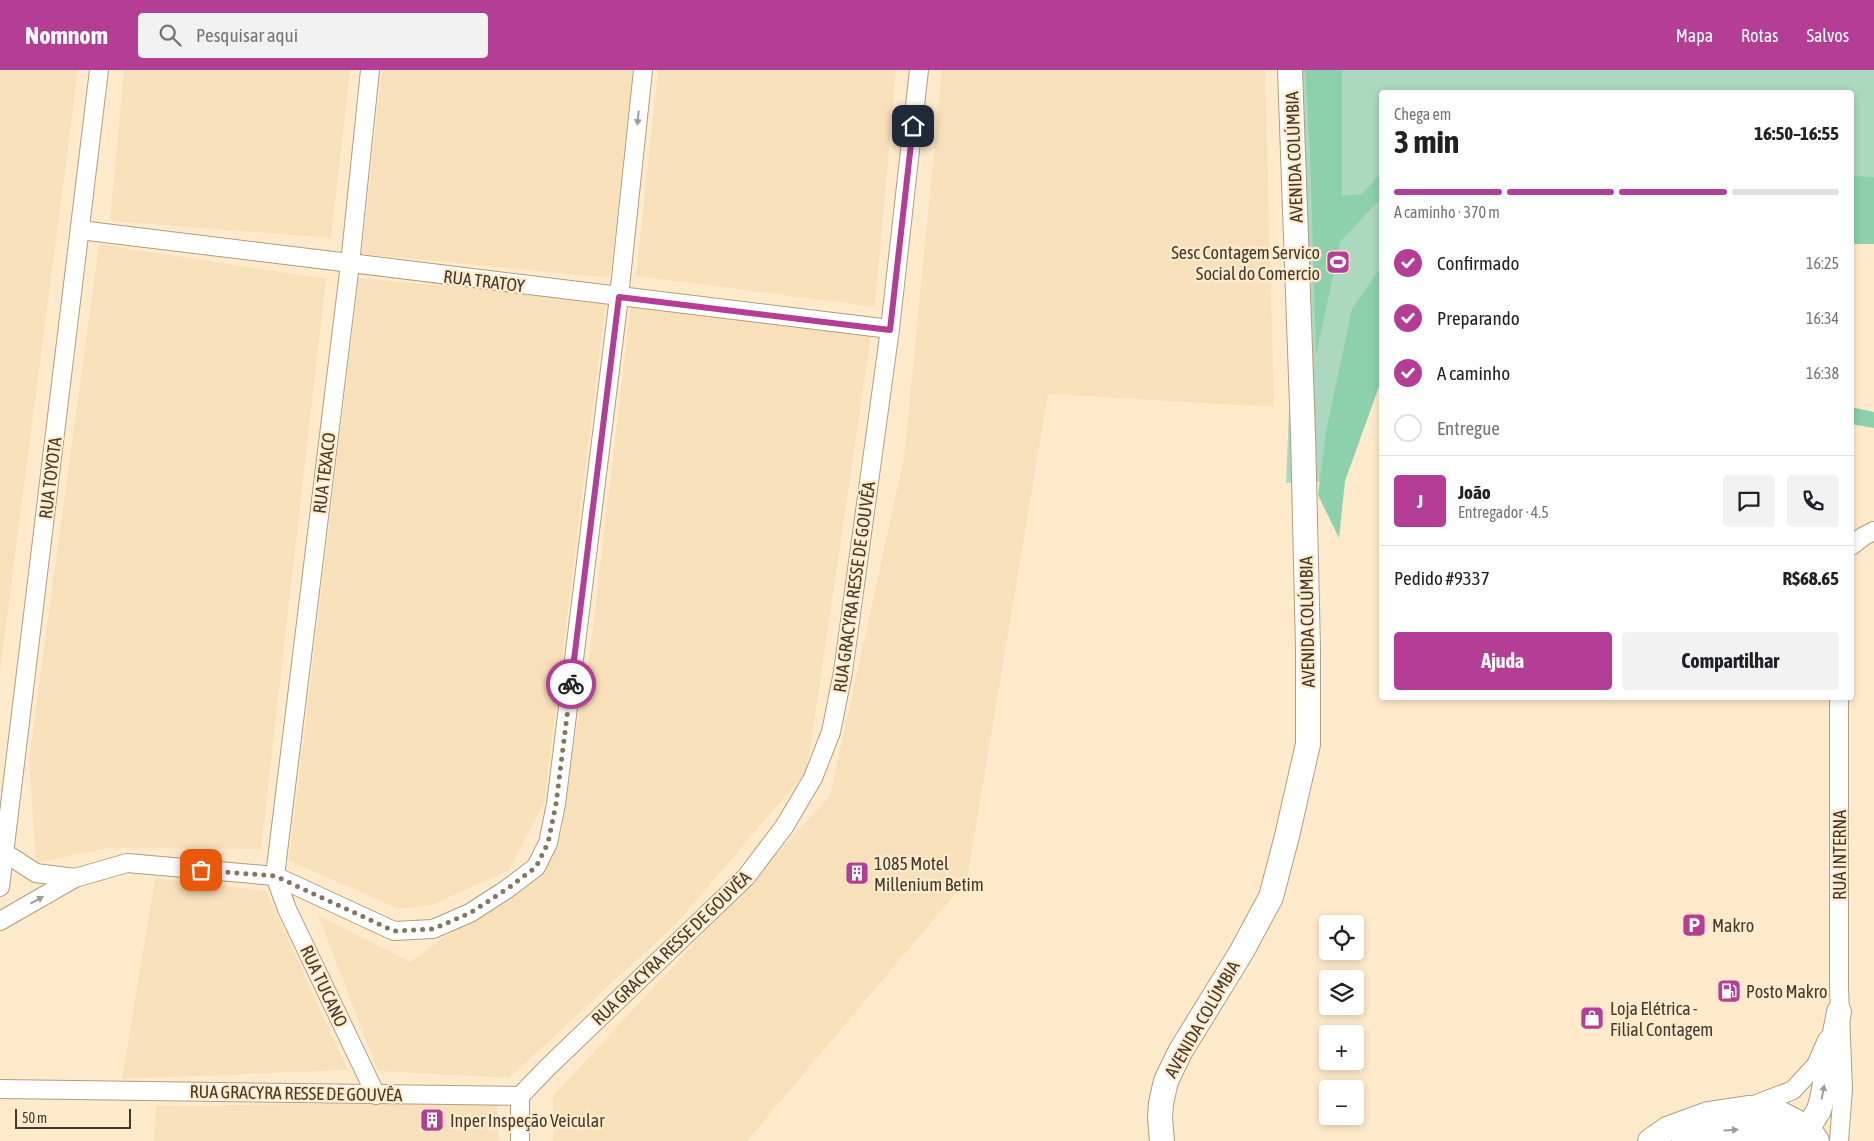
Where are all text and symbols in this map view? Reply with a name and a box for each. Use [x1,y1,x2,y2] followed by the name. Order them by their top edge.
[138,13,488,58] search box
[156,21,184,49] icon: search
[25,22,108,49] text: Nomnom
[196,24,298,46] text: Pesquisar aqui
[1676,25,1713,46] text: Mapa
[1741,25,1778,46] text: Rotas
[1806,25,1849,46] text: Salvos
[1281,91,1307,223] street label: AVENIDA COLÚMBIA
[892,105,934,147] pin
[1394,105,1451,123] text: Chega em
[633,111,641,127] one-way arrow
[899,112,927,140] icon: home
[1754,122,1839,144] text: 16:50–16:55
[1394,123,1459,160] text: 3 min
[1394,203,1500,221] text: A caminho · 370 m
[1171,242,1320,284] place label: Sesc Contagem Servico Social do Comercio
[1325,249,1351,275] sports icon: Sesc Contagem Servico Social do Comercio
[1394,249,1422,277] icon: check
[1437,252,1519,274] text: Confirmado
[1806,254,1839,272] text: 16:25
[442,266,526,296] street label: RUA TRATOY
[1394,304,1422,332] icon: check
[1437,307,1520,329] text: Preparando
[1806,309,1839,327] text: 16:34
[1394,359,1422,387] icon: check
[1437,362,1510,384] text: A caminho
[1806,364,1839,382] text: 16:38
[1437,417,1500,439] text: Entregue
[309,431,339,515] street label: RUA TEXACO
[35,436,65,520] street label: RUA TOYOTA
[1723,475,1775,527] button: chat
[1787,475,1839,527] button: phone
[829,480,879,694] street label: RUA GRACYRA RESSE DE GOUVÊA
[1458,481,1491,503] text: João
[1417,490,1423,512] text: J
[1458,503,1549,521] text: Entregador · 4.5
[1295,556,1319,688] street label: AVENIDA COLÚMBIA
[1394,567,1490,589] text: Pedido #9337
[1782,567,1839,589] text: R$68.65
[1394,632,1612,690] button: Ajuda
[1622,632,1839,690] button: Compartilhar
[546,659,596,709] courier
[557,670,585,698] icon: bike
[1829,810,1850,900] street label: RUA INTERNA
[180,849,222,891] pin
[874,853,984,895] place label: 1085 Motel Millenium Betim
[187,856,215,884] icon: bag
[844,860,870,886] building icon: 1085 Motel Millenium Betim
[587,866,755,1029] street label: RUA GRACYRA RESSE DE GOUVÊA
[31,895,44,904] one-way arrow
[1681,912,1707,938] parking icon: Makro
[1319,915,1364,1125] map controls
[1319,915,1364,960] button: locate
[1712,915,1754,936] place label: Makro
[296,942,352,1030] street label: RUA TUCANO
[1160,957,1244,1081] street label: AVENIDA COLÚMBIA
[1319,970,1364,1015] button: layers
[1716,978,1742,1004] fuel station icon: Posto Makro
[1746,981,1828,1002] place label: Posto Makro
[1610,998,1713,1040] place label: Loja Elétrica - Filial Contagem
[1579,1005,1605,1031] shop icon: Loja Elétrica - Filial Contagem
[1319,1025,1364,1070] button: +
[1319,1080,1364,1125] button: −
[189,1081,403,1105] street label: RUA GRACYRA RESSE DE GOUVÊA
[1820,1084,1828,1100] one-way arrow
[15,1106,131,1129] scale bar
[419,1107,445,1133] building icon: Inper Inspeção Veicular
[22,1110,47,1126] text: 50 m
[450,1110,605,1131] place label: Inper Inspeção Veicular
[1723,1126,1739,1134] one-way arrow

